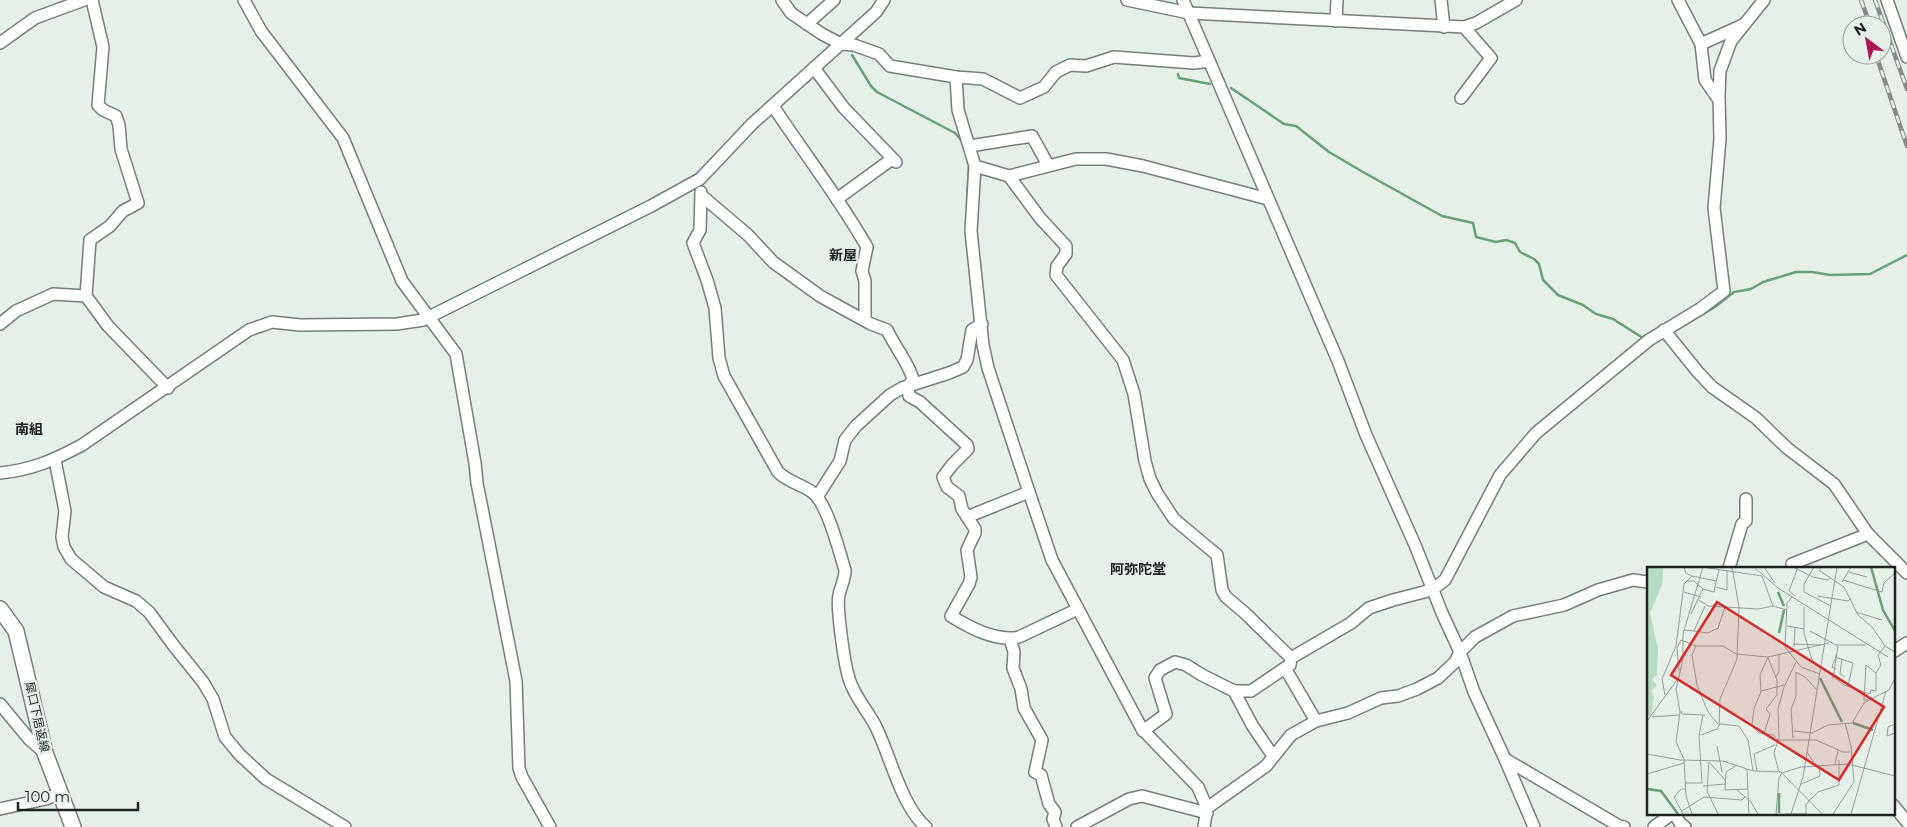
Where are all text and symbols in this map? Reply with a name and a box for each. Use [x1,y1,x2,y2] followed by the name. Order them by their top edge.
[1842,15,1892,65] north arrow
[1851,18,1870,40] text: N
[829,246,857,264] district label: 新屋
[15,420,43,438] district label: 南組
[1110,560,1166,578] district label: 阿弥陀堂
[1647,567,1894,814] inset map
[22,680,53,754] street label: 犀口下居返線
[18,780,138,812] scale bar
[25,787,70,806] text: 100 m

